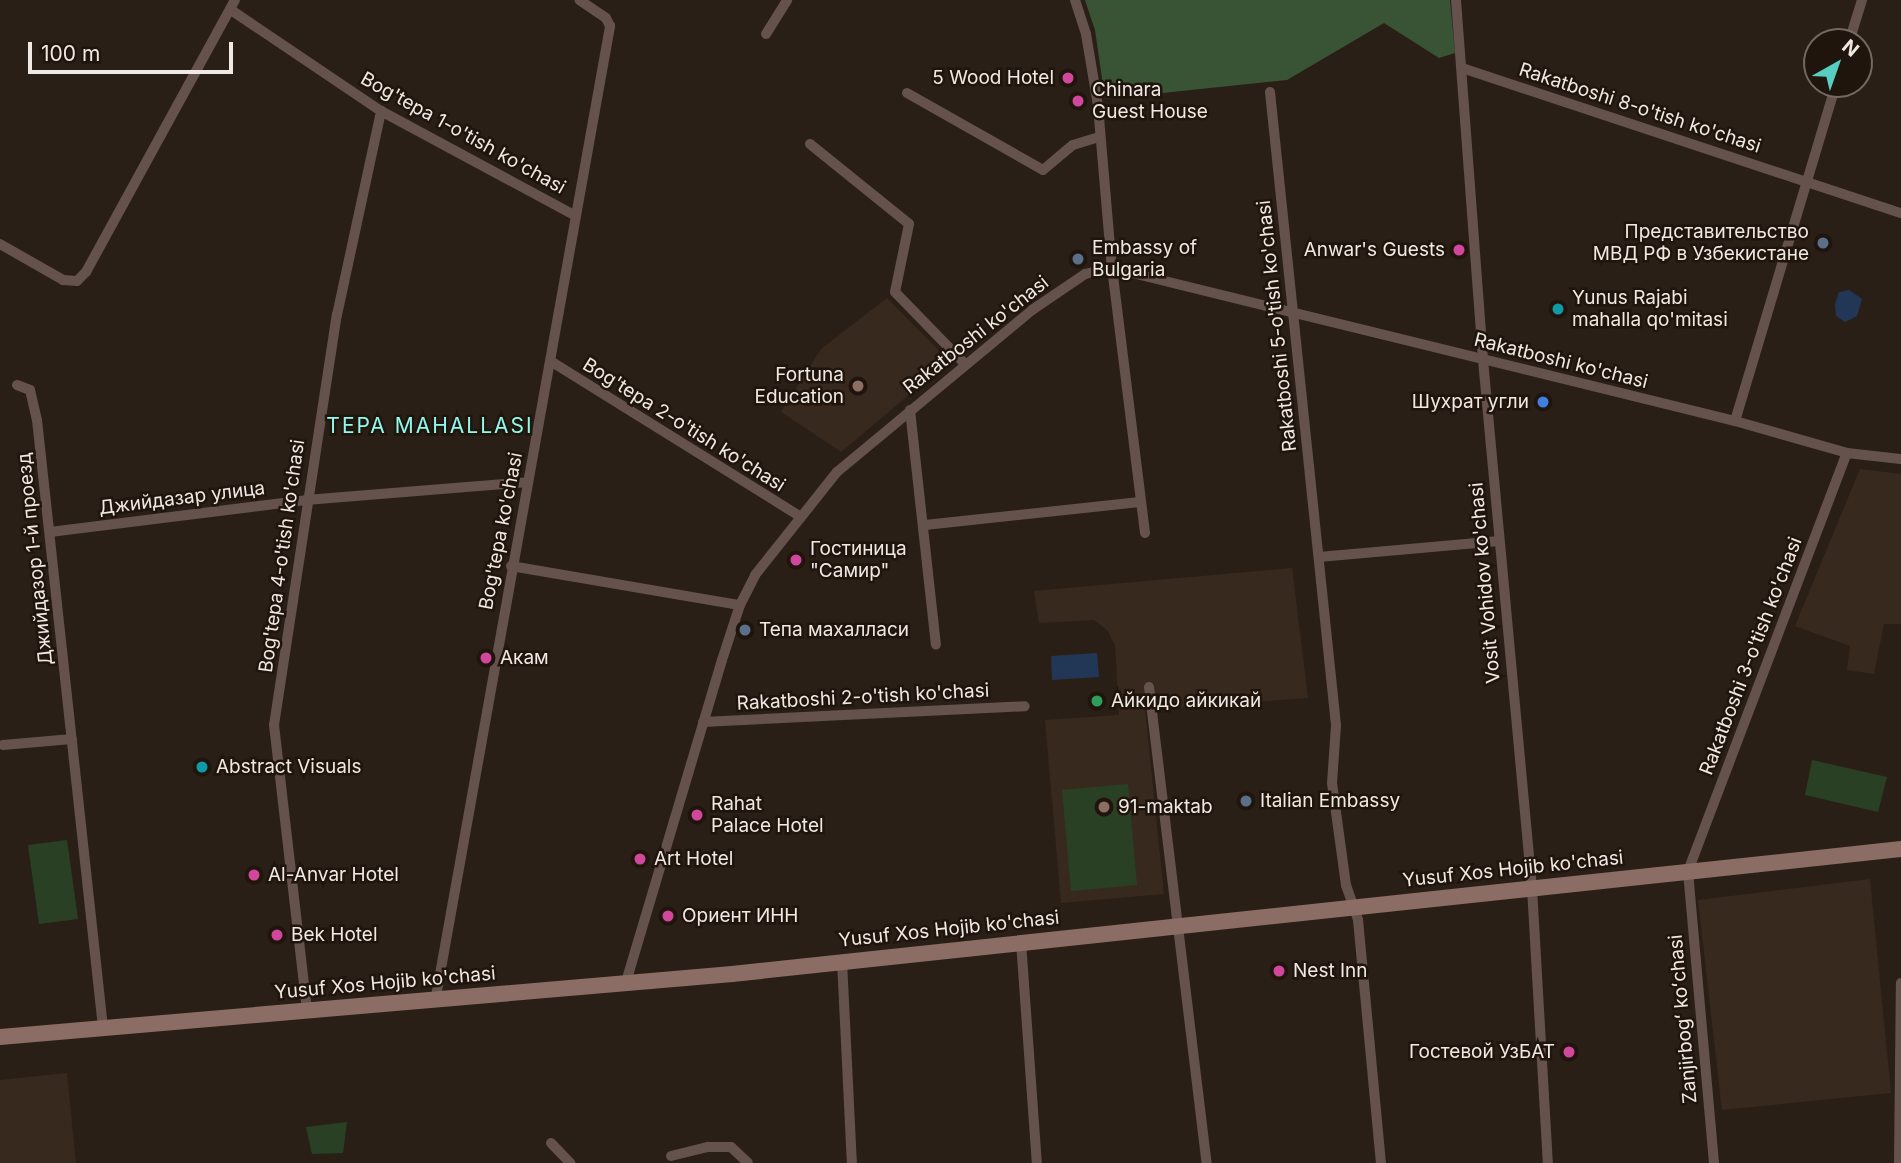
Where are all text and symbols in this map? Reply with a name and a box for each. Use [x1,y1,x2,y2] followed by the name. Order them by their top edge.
[32,28,236,72] scale bar
[1803,28,1873,98] north arrow
[1838,35,1863,62] text: N
[41,41,100,66] text: 100 m
[1516,58,1764,158] street label: Rakatboshi 8-o'tish ko'chasi
[357,67,569,199] street label: Bog'tepa 1-o'tish ko'chasi
[932,67,1054,89] place label: 5 Wood Hotel
[1060,70,1076,86] marker: 5 Wood Hotel
[1092,79,1208,123] place label: Chinara Guest House
[1070,93,1086,109] marker: Chinara Guest House
[1252,199,1302,453] street label: Rakatboshi 5-o'tish ko'chasi
[1593,221,1809,265] place label: Представительство МВД РФ в Узбекистане
[1815,235,1831,251] marker: Представительство МВД РФ в Узбекистане
[1092,237,1197,281] place label: Embassy of Bulgaria
[1304,239,1445,261] place label: Anwar's Guests
[1451,242,1467,258] marker: Anwar's Guests
[1070,251,1086,267] marker: Embassy of Bulgaria
[899,271,1053,399] street label: Rakatboshi ko'chasi
[1572,287,1728,331] place label: Yunus Rajabi mahalla qo'mitasi
[1550,301,1566,317] marker: Yunus Rajabi mahalla qo'mitasi
[1472,328,1650,394] street label: Rakatboshi ko'chasi
[578,353,790,497] street label: Bog'tepa 2-o'tish ko'chasi
[755,364,844,408] place label: Fortuna Education
[850,378,866,394] marker: Fortuna Education
[1412,391,1529,413] place label: Шухрат угли
[1535,394,1551,410] marker: Шухрат угли
[328,413,532,439] district label: TEPA MAHALLASI
[254,438,310,674] street label: Bog'tepa 4-o'tish ko'chasi
[475,450,527,612] street label: Bog'tepa ko'chasi
[13,452,57,666] street label: Джийдазор 1-й проезд
[98,477,266,519] street label: Джийдазар улица
[1465,482,1505,684] street label: Vosit Vohidov ko'chasi
[1695,534,1807,778] street label: Rakatboshi 3-o'tish ko'chasi
[810,538,907,582] place label: Гостиница "Самир"
[788,552,804,568] marker: Гостиница "Самир"
[759,619,909,641] place label: Тепа махалласи
[737,622,753,638] marker: Тепа махалласи
[500,647,549,669] place label: Акам
[478,650,494,666] marker: Акам
[736,679,990,715] street label: Rakatboshi 2-o'tish ko'chasi
[1111,690,1261,712] place label: Айкидо айкикай
[1089,693,1105,709] marker: Айкидо айкикай
[216,756,361,778] place label: Abstract Visuals
[194,759,210,775] marker: Abstract Visuals
[1260,790,1400,812] place label: Italian Embassy
[711,793,824,837] place label: Rahat Palace Hotel
[1238,793,1254,809] marker: Italian Embassy
[1118,796,1213,818] place label: 91-maktab
[1096,799,1112,815] marker: 91-maktab
[689,807,705,823] marker: Rahat Palace Hotel
[1402,846,1624,892] street label: Yusuf Xos Hojib ko'chasi
[654,848,733,870] place label: Art Hotel
[632,851,648,867] marker: Art Hotel
[268,864,399,886] place label: Al-Anvar Hotel
[246,867,262,883] marker: Al-Anvar Hotel
[682,905,798,927] place label: Ориент ИНН
[838,906,1060,952] street label: Yusuf Xos Hojib ko'chasi
[660,908,676,924] marker: Ориент ИНН
[291,924,378,946] place label: Bek Hotel
[269,927,285,943] marker: Bek Hotel
[1664,934,1702,1104] street label: Zanjirbogʻ koʻchasi
[1293,960,1368,982] place label: Nest Inn
[274,962,496,1004] street label: Yusuf Xos Hojib ko'chasi
[1271,963,1287,979] marker: Nest Inn
[1409,1041,1555,1063] place label: Гостевой УзБАТ
[1561,1044,1577,1060] marker: Гостевой УзБАТ

